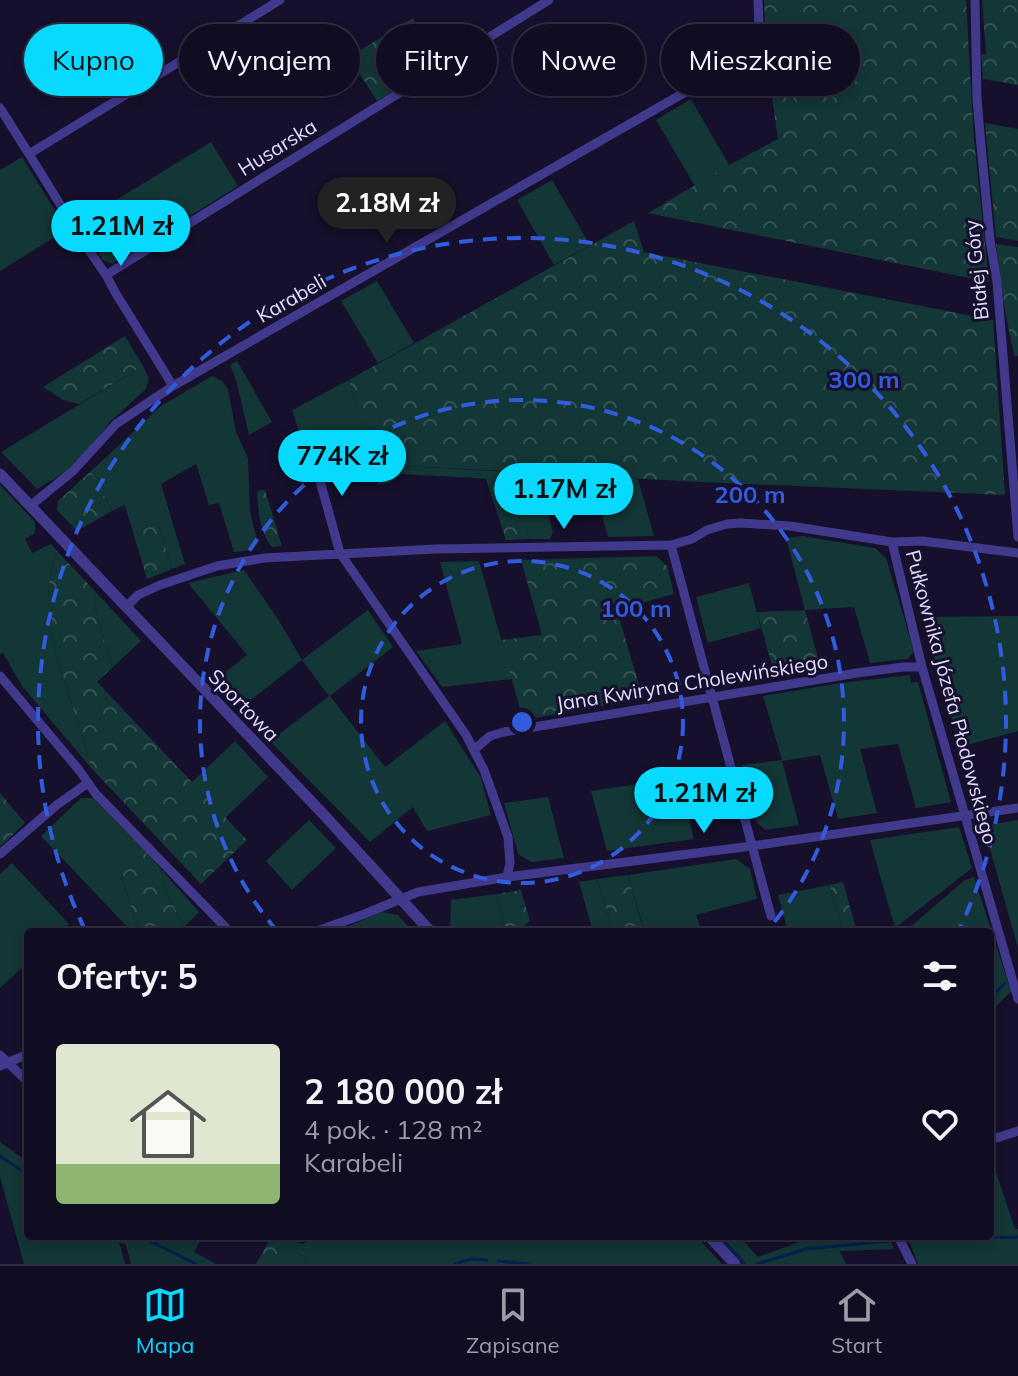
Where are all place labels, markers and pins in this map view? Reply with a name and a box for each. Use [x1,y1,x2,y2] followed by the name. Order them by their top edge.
[304,177,470,245] pin: 2.18M zł
[38,200,204,268] pin: 1.21M zł
[268,430,416,498] pin: 774K zł
[481,463,647,531] pin: 1.17M zł
[508,708,536,736] centre of rings
[621,767,787,835] pin: 1.21M zł

